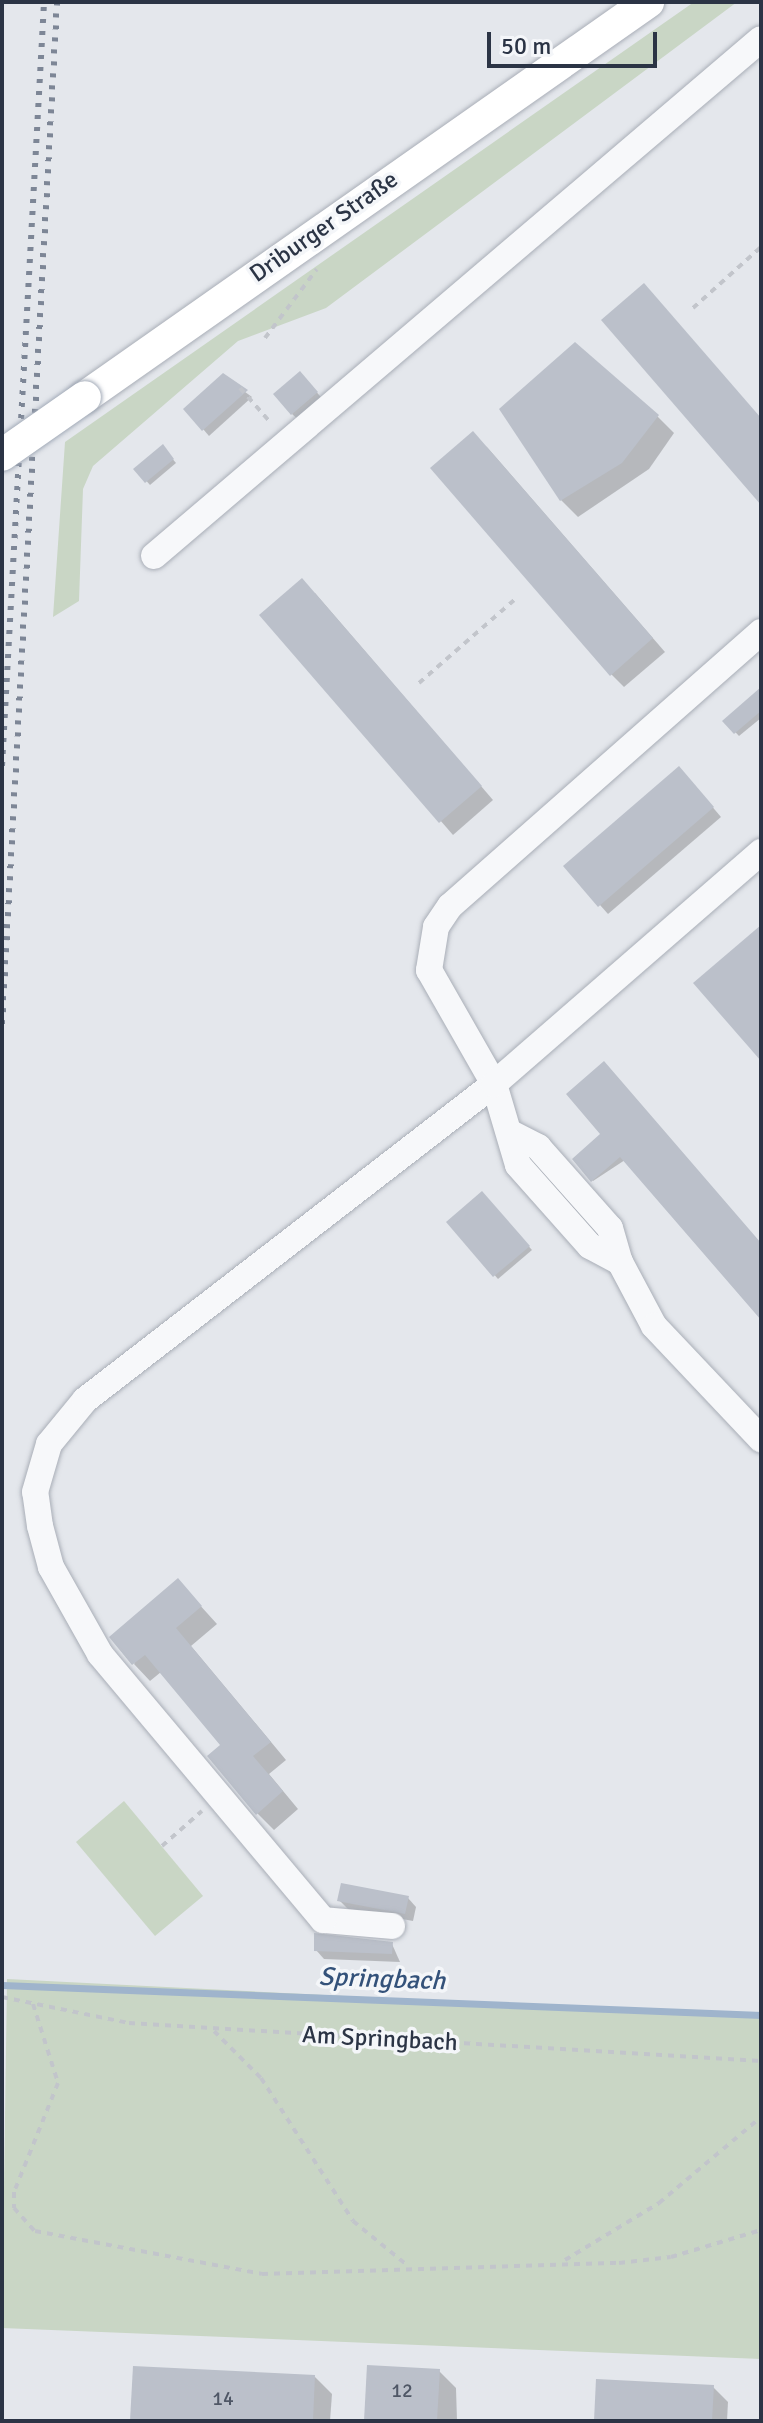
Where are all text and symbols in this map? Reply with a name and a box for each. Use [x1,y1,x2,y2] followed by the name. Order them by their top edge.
[491,16,661,66] scale bar
[501,31,551,61] text: 50 m
[244,165,404,289] street label: Driburger Straße
[318,1962,446,1998] water label: Springbach
[301,2021,459,2057] street label: Am Springbach
[391,2378,413,2402] house number: 12
[212,2386,234,2410] house number: 14

